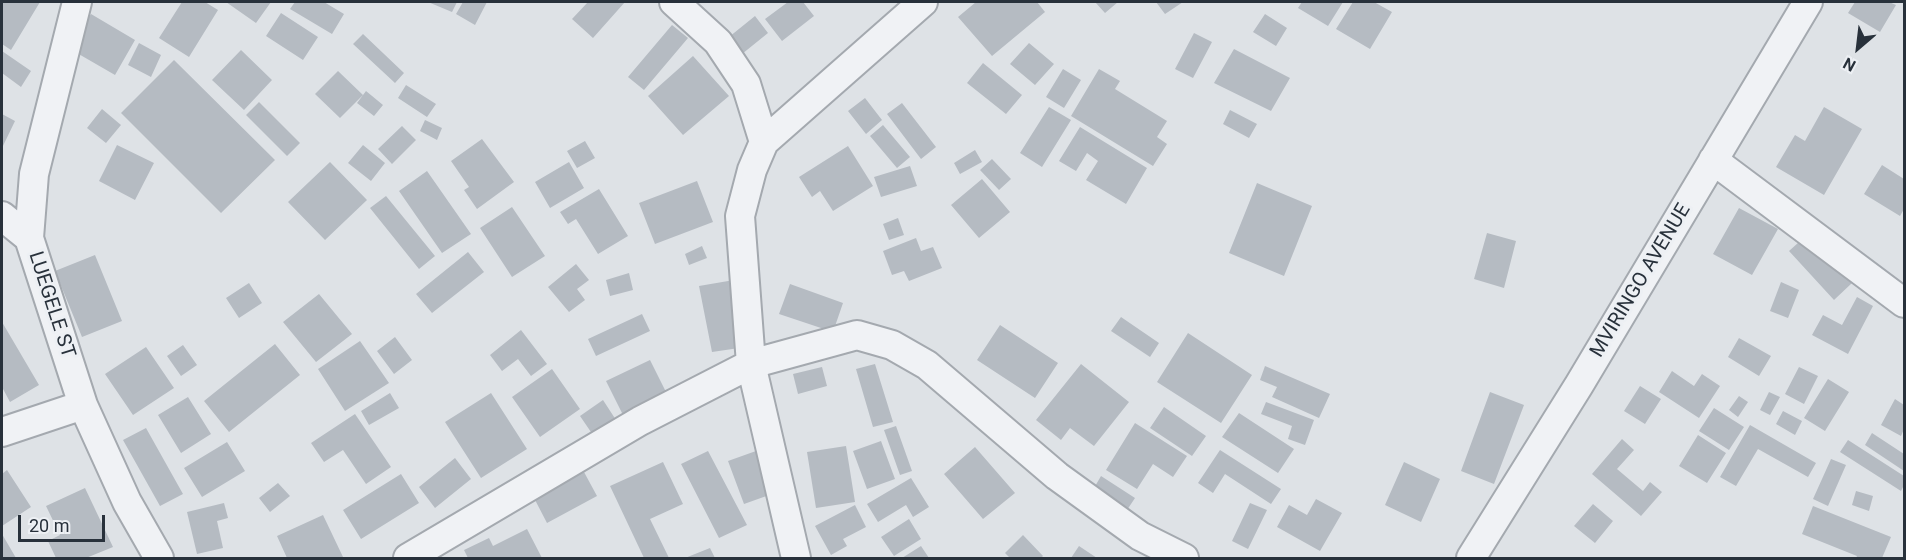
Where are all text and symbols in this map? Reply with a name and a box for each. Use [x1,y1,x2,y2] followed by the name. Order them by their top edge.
[1828,18,1888,78] north arrow
[1840,53,1859,75] text: N
[1586,200,1696,362] street label: MVIRINGO AVENUE
[23,249,79,361] street label: LUEGELE ST
[21,503,108,541] scale bar
[29,515,69,536] text: 20 m

